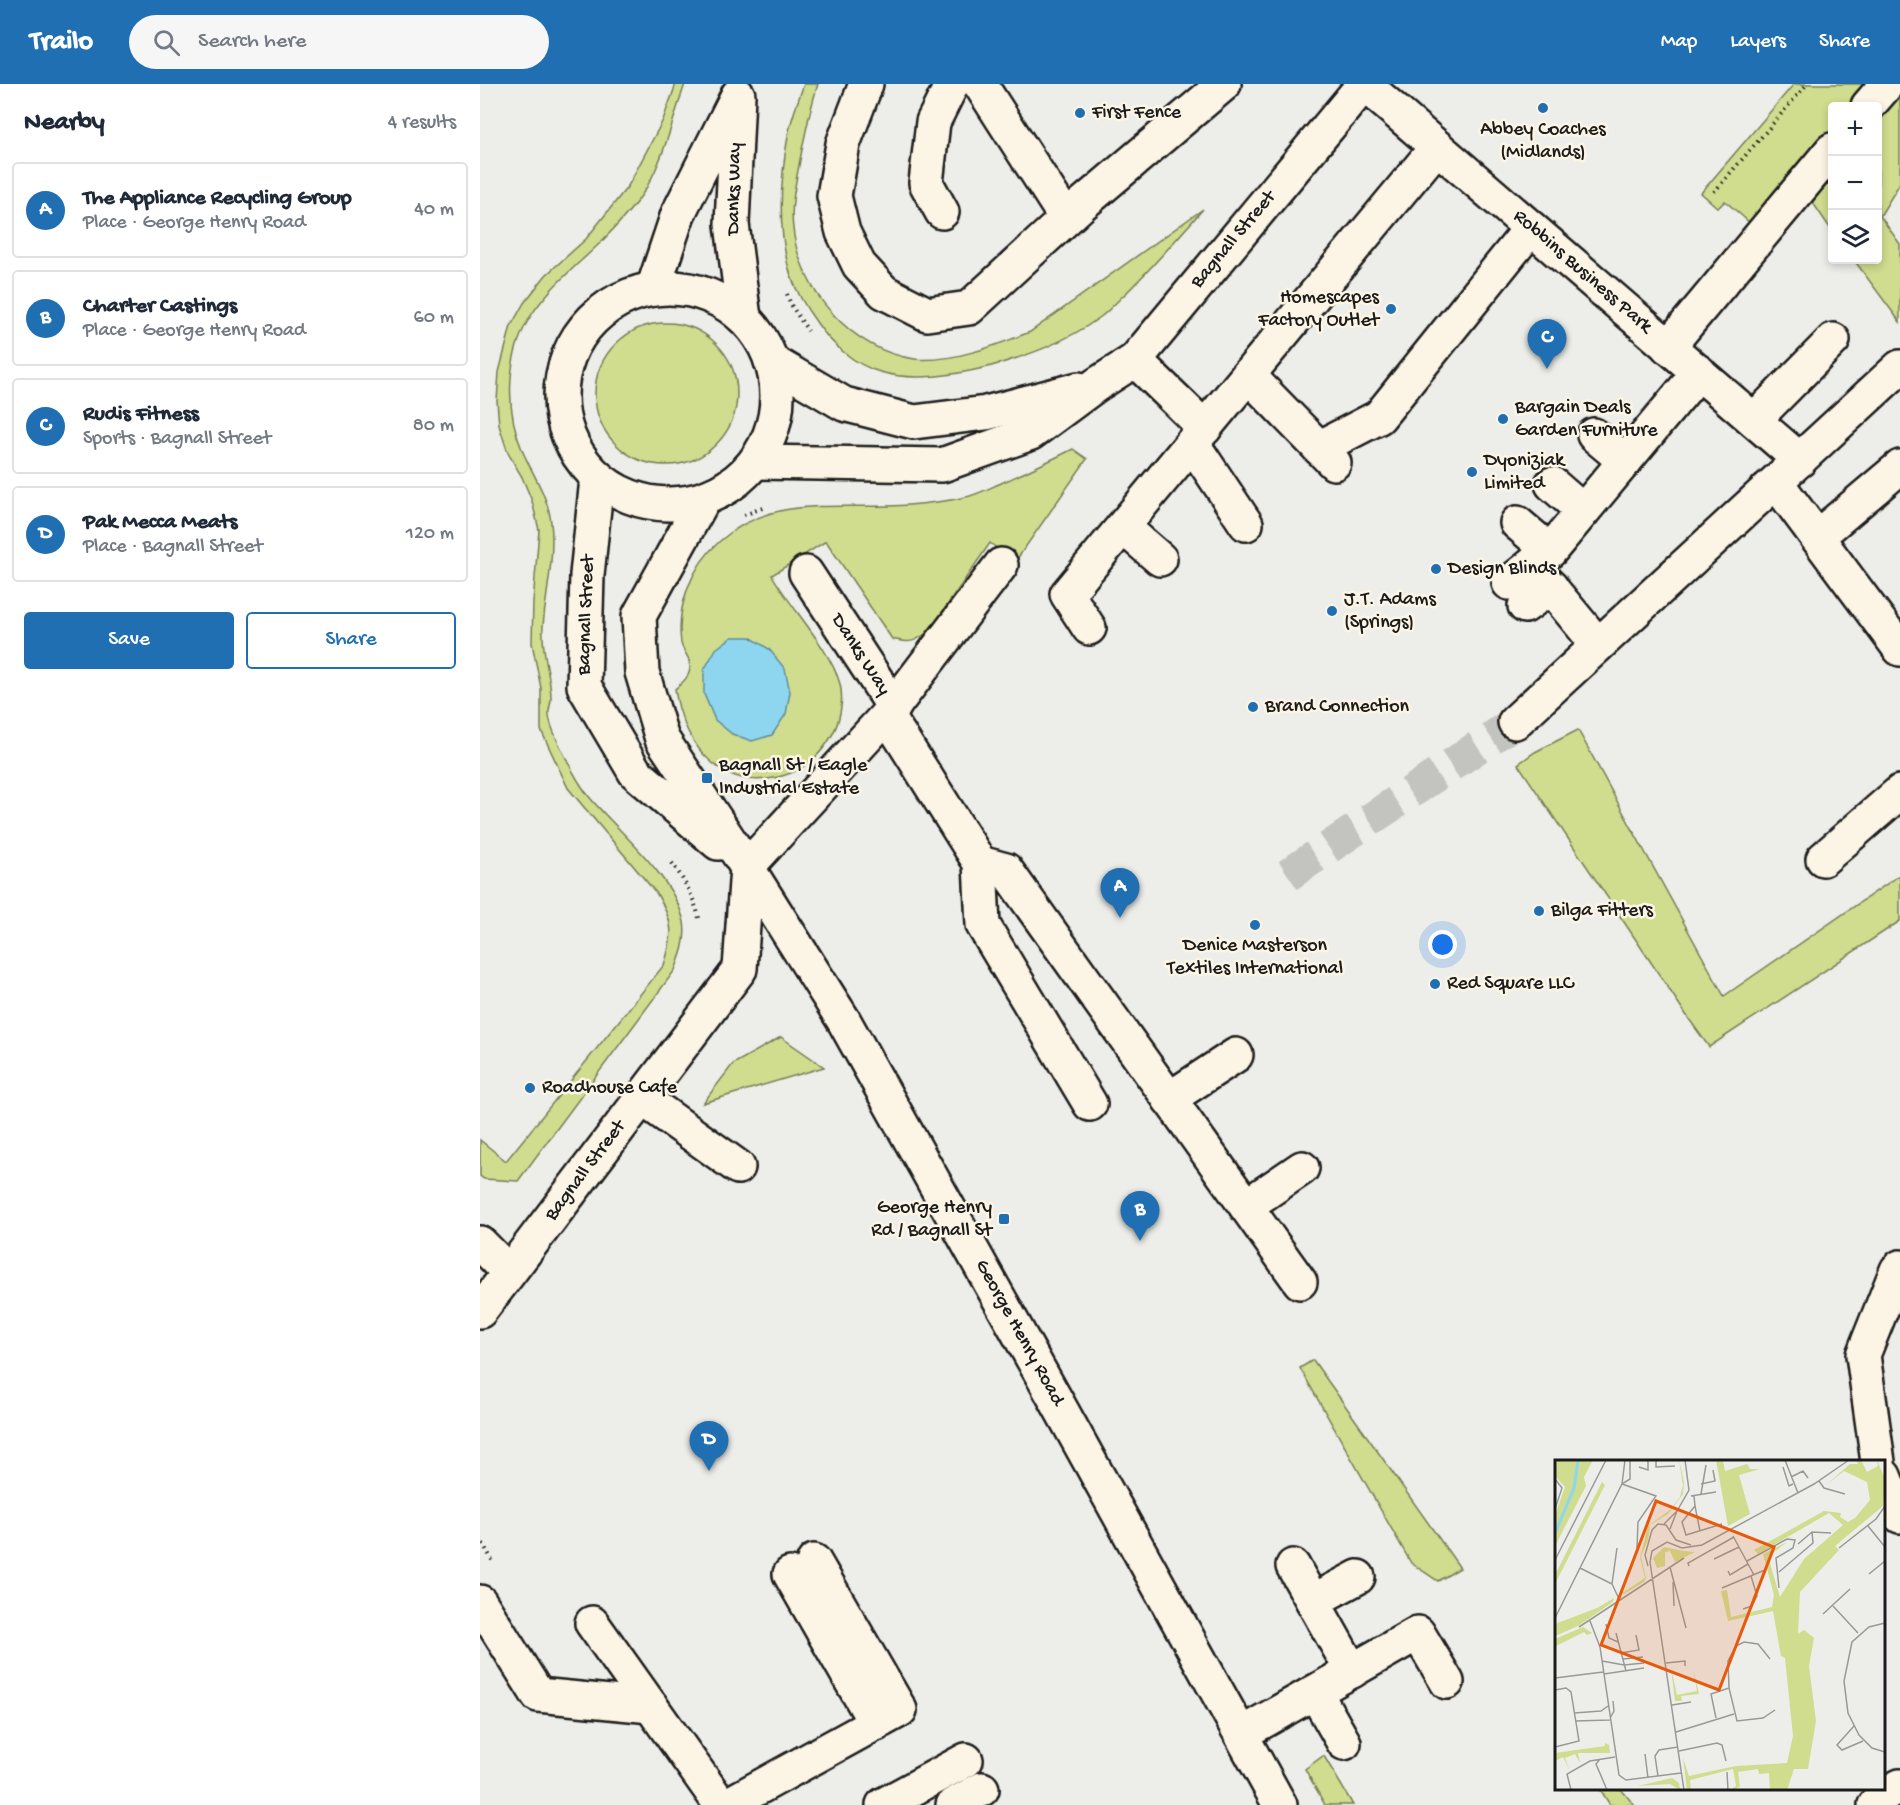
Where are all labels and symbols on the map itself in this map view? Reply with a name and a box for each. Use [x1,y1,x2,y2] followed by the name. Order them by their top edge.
[1536,101,1550,115] marker: Abbey Coaches (Midlands)
[1091,102,1182,125] place label: First Fence
[1073,106,1087,120] marker: First Fence
[1480,119,1606,165] place label: Abbey Coaches (Midlands)
[723,142,747,237] street label: Danks Way
[1186,185,1283,294] street label: Bagnall Street
[1508,205,1658,340] street label: Robbins Business Park
[1257,287,1381,333] place label: Homescapes Factory Outlet
[1384,302,1398,316] marker: Homescapes Factory Outlet
[1528,320,1566,369] pin: C
[1514,397,1658,443] place label: Bargain Deals Garden Furniture
[1496,412,1510,426] marker: Bargain Deals Garden Furniture
[1482,450,1566,496] place label: Dyoniziak Limited
[1465,465,1479,479] marker: Dyoniziak Limited
[573,553,601,676] street label: Bagnall Street
[1446,558,1557,581] place label: Design Blinds
[1429,562,1443,576] marker: Design Blinds
[1344,589,1436,635] place label: J.T. Adams (Springs)
[1325,604,1339,618] marker: J.T. Adams (Springs)
[824,608,895,700] street label: Danks Way
[1264,696,1410,719] place label: Brand Connection
[1246,700,1260,714] marker: Brand Connection
[718,755,868,801] place label: Bagnall St / Eagle Industrial Estate
[700,771,714,785] marker: Bagnall St / Eagle Industrial Estate
[1100,868,1140,918] pin: A
[1550,900,1653,923] place label: Bilga Fitters
[1532,904,1546,918] marker: Bilga Fitters
[1248,918,1262,932] marker: Denice Masterson Textiles International
[1428,930,1457,959] your location
[1166,935,1343,981] place label: Denice Masterson Textiles International
[1447,973,1575,996] place label: Red Square LLC
[1428,977,1442,991] marker: Red Square LLC
[542,1077,678,1100] place label: Roadhouse Cafe
[523,1081,537,1095] marker: Roadhouse Cafe
[540,1115,632,1227] street label: Bagnall Street
[1120,1192,1160,1241] pin: B
[871,1197,994,1243] place label: George Henry Rd / Bagnall St
[997,1212,1011,1226] marker: George Henry Rd / Bagnall St
[969,1256,1070,1412] street label: George Henry Road
[690,1422,728,1471] pin: D
[1555,1460,1885,1790] inset map

